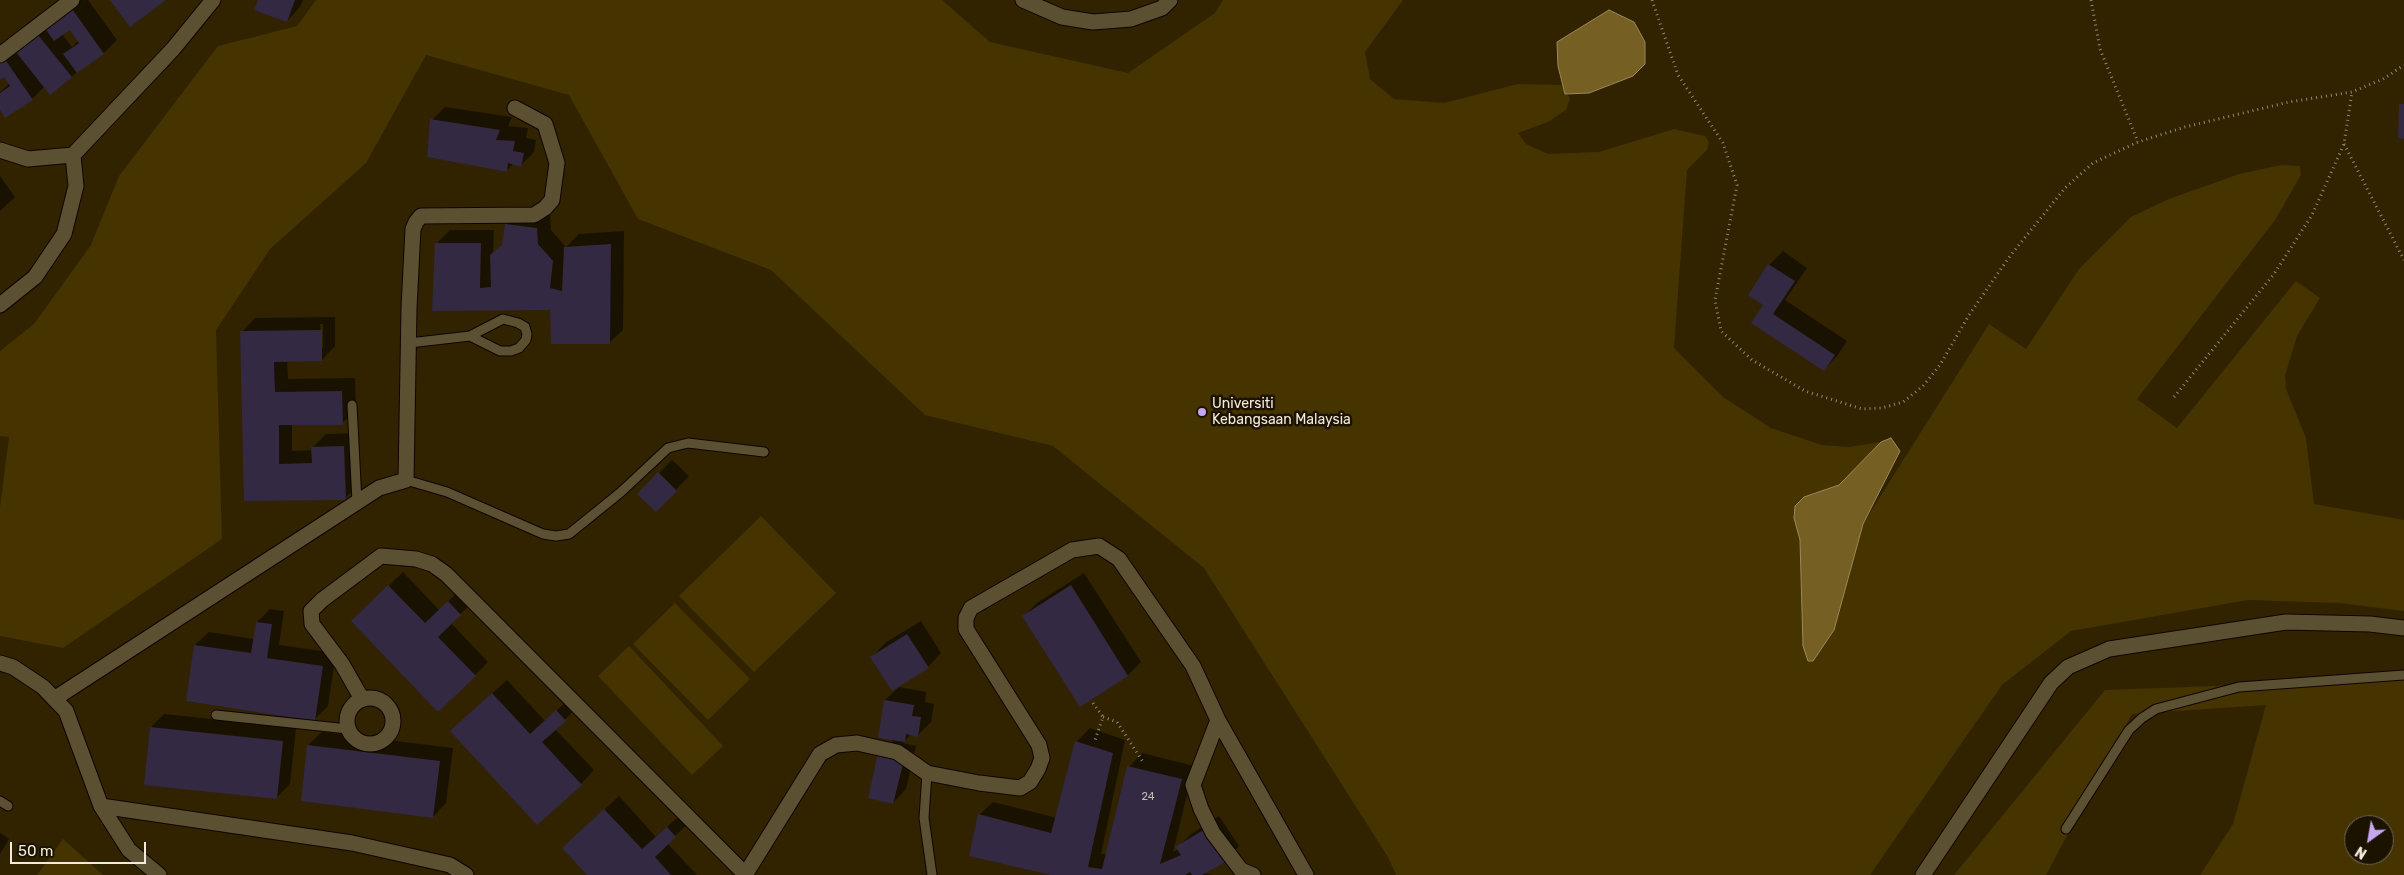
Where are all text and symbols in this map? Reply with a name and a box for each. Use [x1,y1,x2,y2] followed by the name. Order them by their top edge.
[1212,396,1351,428] place label: Universiti Kebangsaan Malaysia
[1196,406,1208,418] marker: Universiti Kebangsaan Malaysia
[1141,790,1155,804] house number: 24
[2344,815,2394,865] north arrow
[12,832,149,864] scale bar
[18,842,53,860] text: 50 m
[2353,842,2370,862] text: N

